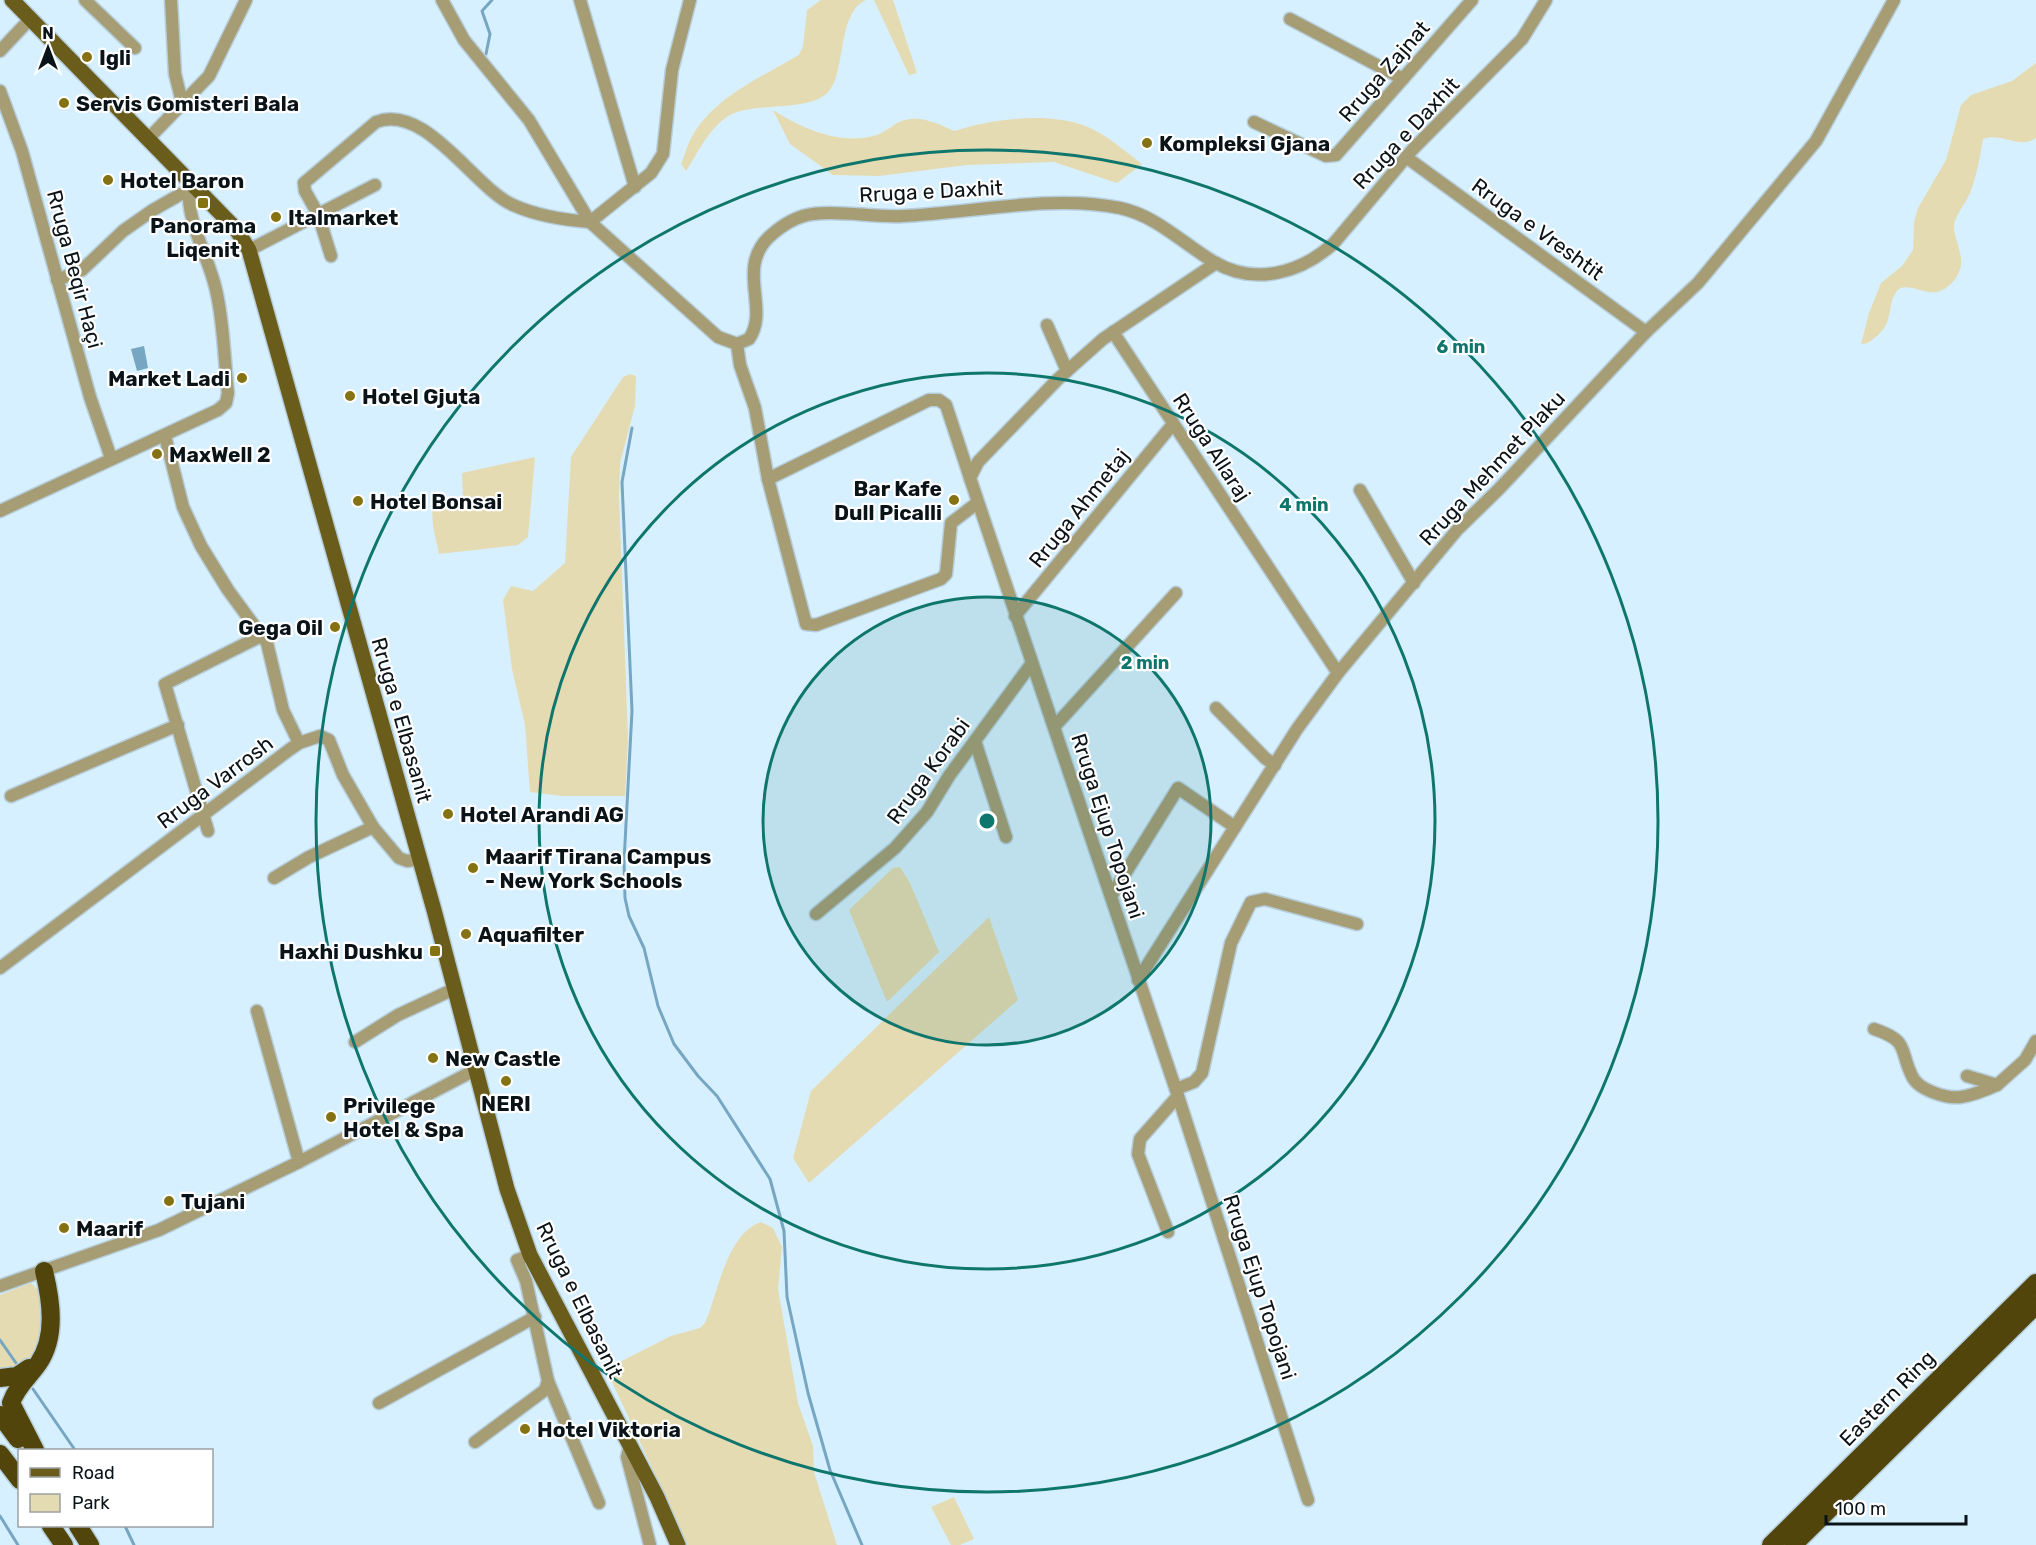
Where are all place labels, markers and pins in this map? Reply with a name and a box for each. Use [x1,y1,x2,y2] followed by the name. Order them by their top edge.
[99,45,131,70] place label: Igli
[80,50,94,64] marker: Igli
[76,91,299,116] place label: Servis Gomisteri Bala
[57,96,71,110] marker: Servis Gomisteri Bala
[1159,131,1330,156] place label: Kompleksi Gjana
[1140,136,1154,150] marker: Kompleksi Gjana
[120,168,244,193] place label: Hotel Baron
[101,173,115,187] marker: Hotel Baron
[196,196,210,210] marker: Panorama Liqenit
[288,205,398,230] place label: Italmarket
[269,210,283,224] marker: Italmarket
[150,213,256,262] place label: Panorama Liqenit
[108,366,230,391] place label: Market Ladi
[235,371,249,385] marker: Market Ladi
[362,384,480,409] place label: Hotel Gjuta
[343,389,357,403] marker: Hotel Gjuta
[169,442,271,467] place label: MaxWell 2
[150,447,164,461] marker: MaxWell 2
[834,476,942,525] place label: Bar Kafe Dull Picalli
[370,489,502,514] place label: Hotel Bonsai
[947,493,961,507] marker: Bar Kafe Dull Picalli
[351,494,365,508] marker: Hotel Bonsai
[238,615,323,640] place label: Gega Oil
[328,620,342,634] marker: Gega Oil
[460,802,624,827] place label: Hotel Arandi AG
[441,807,455,821] marker: Hotel Arandi AG
[977,811,997,831] centre of rings
[485,844,711,893] place label: Maarif Tirana Campus - New York Schools
[466,861,480,875] marker: Maarif Tirana Campus - New York Schools
[478,922,584,947] place label: Aquafilter
[459,927,473,941] marker: Aquafilter
[279,939,423,964] place label: Haxhi Dushku
[428,944,442,958] marker: Haxhi Dushku
[445,1046,561,1071] place label: New Castle
[426,1051,440,1065] marker: New Castle
[499,1074,513,1088] marker: NERI
[481,1091,531,1116] place label: NERI
[343,1093,464,1142] place label: Privilege Hotel & Spa
[324,1110,338,1124] marker: Privilege Hotel & Spa
[181,1189,245,1214] place label: Tujani
[162,1194,176,1208] marker: Tujani
[76,1216,144,1241] place label: Maarif
[57,1221,71,1235] marker: Maarif
[537,1417,681,1442] place label: Hotel Viktoria
[518,1422,532,1436] marker: Hotel Viktoria

